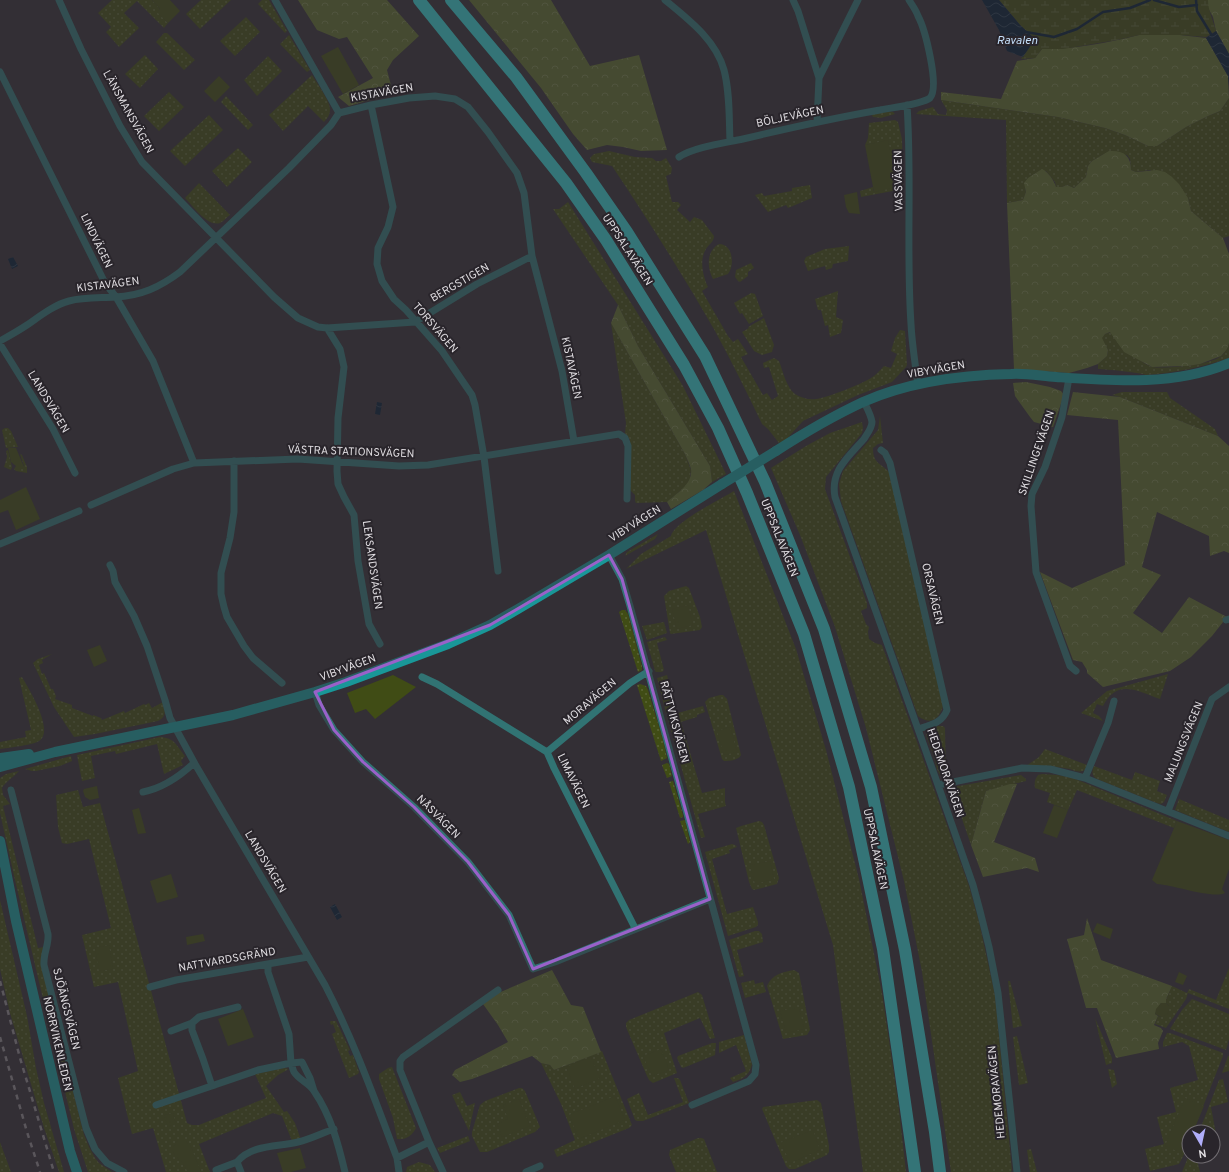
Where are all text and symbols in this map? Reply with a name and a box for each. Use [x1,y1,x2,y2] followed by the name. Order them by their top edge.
[996,33,1038,49] water label: Ravalen
[99,68,158,156] street label: LÄNSMANSVÄGEN
[349,80,414,105] street label: KISTAVÄGEN
[755,102,825,131] street label: BÖLJEVÄGEN
[890,150,907,212] street label: VASSVÄGEN
[77,211,116,271] street label: LINDVÄGEN
[599,211,656,288] street label: UPPSALAVÄGEN
[428,260,492,306] street label: BERGSTIGEN
[76,273,140,296] street label: KISTAVÄGEN
[409,299,461,356] street label: TORSVÄGEN
[558,335,585,400] street label: KISTAVÄGEN
[906,357,966,382] street label: VIBYVÄGEN
[24,368,73,436] street label: LANDSVÄGEN
[1015,408,1058,497] street label: SKILLINGEVÄGEN
[287,442,415,461] street label: VÄSTRA STATIONSVÄGEN
[757,497,802,579] street label: UPPSALAVÄGEN
[606,502,664,546] street label: VIBYVÄGEN
[359,520,386,610] street label: LEKSANDSVÄGEN
[918,562,947,626] street label: ORSAVÄGEN
[318,650,378,685] street label: VIBYVÄGEN
[560,675,620,728] street label: MORAVÄGEN
[656,679,693,765] street label: RÄTTVIKSVÄGEN
[1160,699,1207,784] street label: MALUNGSVÄGEN
[923,726,968,819] street label: HEDEMORAVÄGEN
[554,751,593,811] street label: LIMAVÄGEN
[413,792,463,842] street label: NÅSVÄGEN
[860,807,891,891] street label: UPPSALAVÄGEN
[241,828,290,896] street label: LANDSVÄGEN
[177,944,277,975] street label: NATTVARDSGRÄND
[49,966,84,1051] street label: SJÖÄNGSVÄGEN
[39,996,75,1092] street label: NORRVIKENLEDEN
[984,1045,1009,1139] street label: HEDEMORAVÄGEN
[1181,1124,1221,1164] north arrow
[1197,1145,1207,1160] text: N

